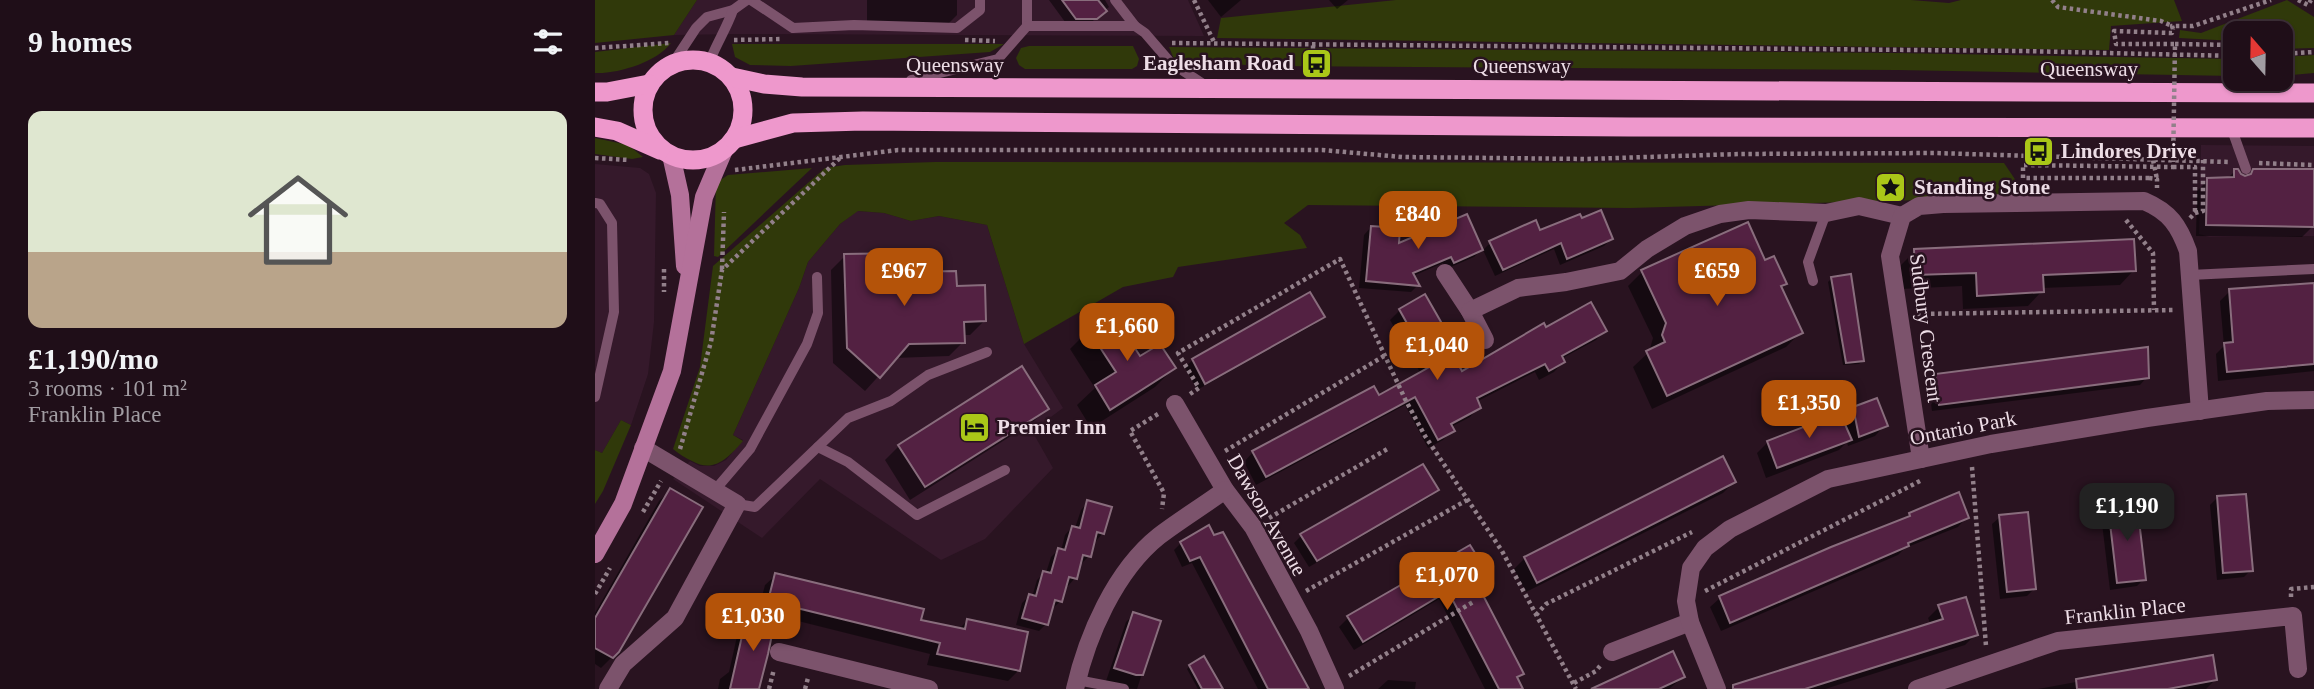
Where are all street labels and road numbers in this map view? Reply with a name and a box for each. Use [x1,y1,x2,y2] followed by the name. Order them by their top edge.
[906,53,1004,77] street label: Queensway
[1473,54,1571,78] street label: Queensway
[2040,57,2138,81] street label: Queensway
[1905,252,1947,404] street label: Sudbury Crescent
[1908,406,2019,450] street label: Ontario Park
[1222,450,1312,580] street label: Dawson Avenue
[2063,593,2187,629] street label: Franklin Place

